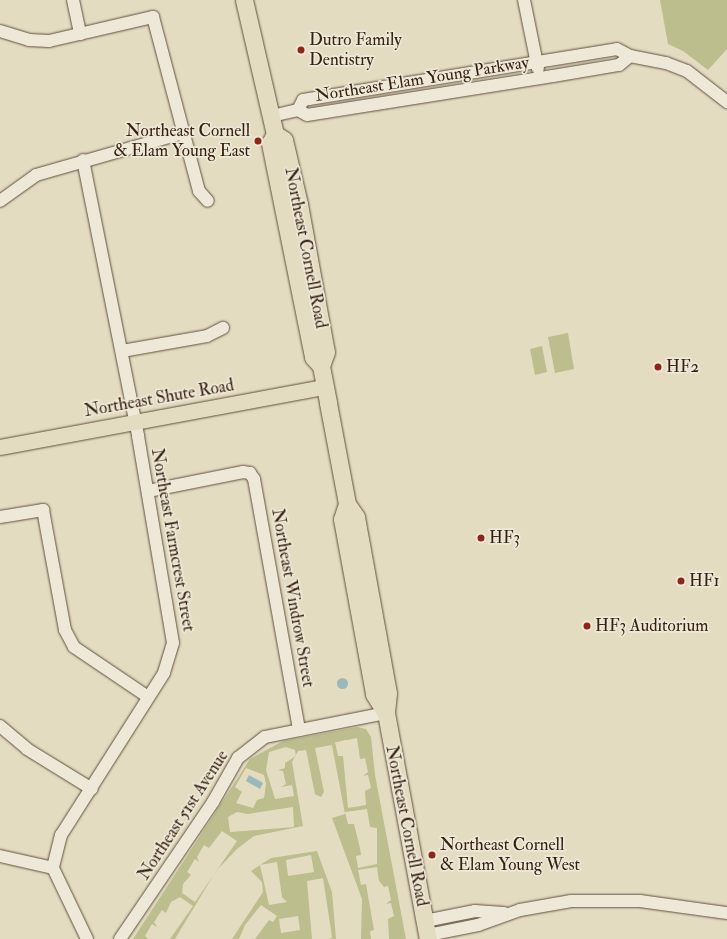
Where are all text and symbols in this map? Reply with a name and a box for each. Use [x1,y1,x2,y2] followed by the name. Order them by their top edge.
[309,30,402,70] place label: Dutro Family Dentistry
[296,45,306,55] marker: Dutro Family Dentistry
[314,52,530,106] street label: Northeast Elam Young Parkway
[114,121,250,161] place label: Northeast Cornell & Elam Young East
[253,136,263,146] marker: Northeast Cornell & Elam Young East
[280,166,332,330] street label: Northeast Cornell Road
[666,357,699,377] place label: HF2
[653,362,663,372] marker: HF2
[83,375,235,421] street label: Northeast Shute Road
[147,447,199,633] street label: Northeast Farmcrest Street
[267,507,319,689] street label: Northeast Windrow Street
[489,528,520,548] place label: HF3
[476,533,486,543] marker: HF3
[689,571,720,591] place label: HF1
[676,576,686,586] marker: HF1
[595,616,708,636] place label: HF3 Auditorium
[582,621,592,631] marker: HF3 Auditorium
[381,744,433,908] street label: Northeast Cornell Road
[133,746,233,884] street label: Northeast 51st Avenue
[440,835,580,875] place label: Northeast Cornell & Elam Young West
[427,850,437,860] marker: Northeast Cornell & Elam Young West

